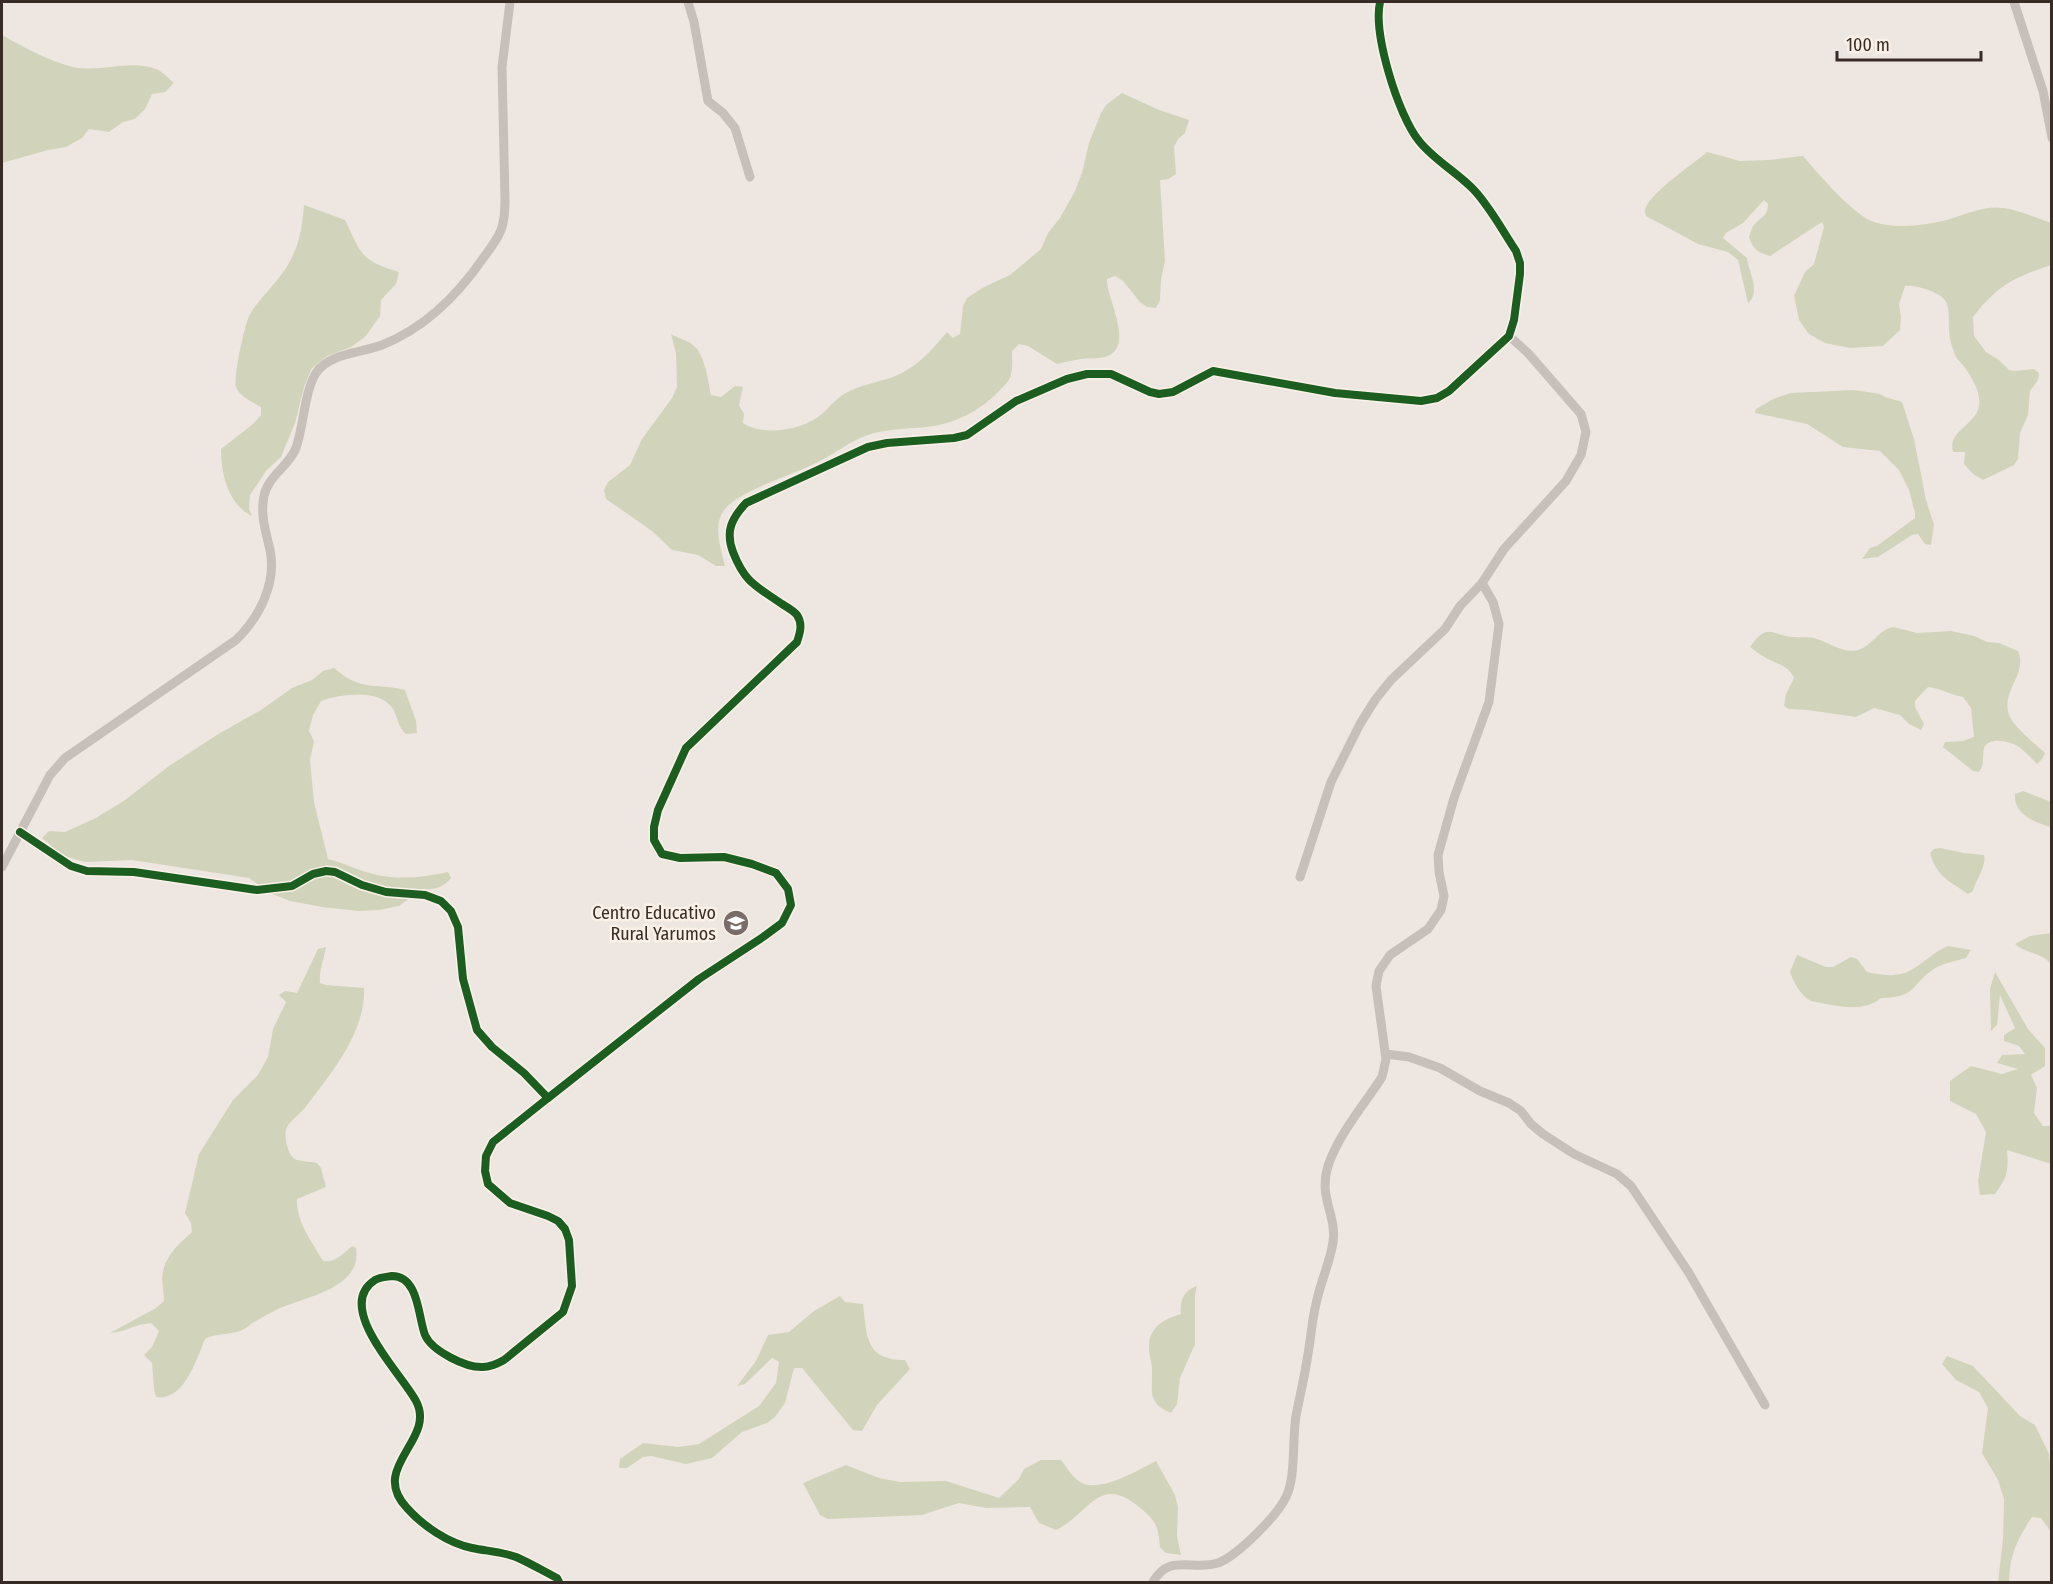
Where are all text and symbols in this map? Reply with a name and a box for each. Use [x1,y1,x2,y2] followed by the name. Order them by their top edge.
[1837,24,1981,62] scale bar
[1846,34,1890,56] text: 100 m
[592,902,716,945] place label: Centro Educativo Rural Yarumos
[721,908,751,938] school or university icon: Centro Educativo Rural Yarumos

